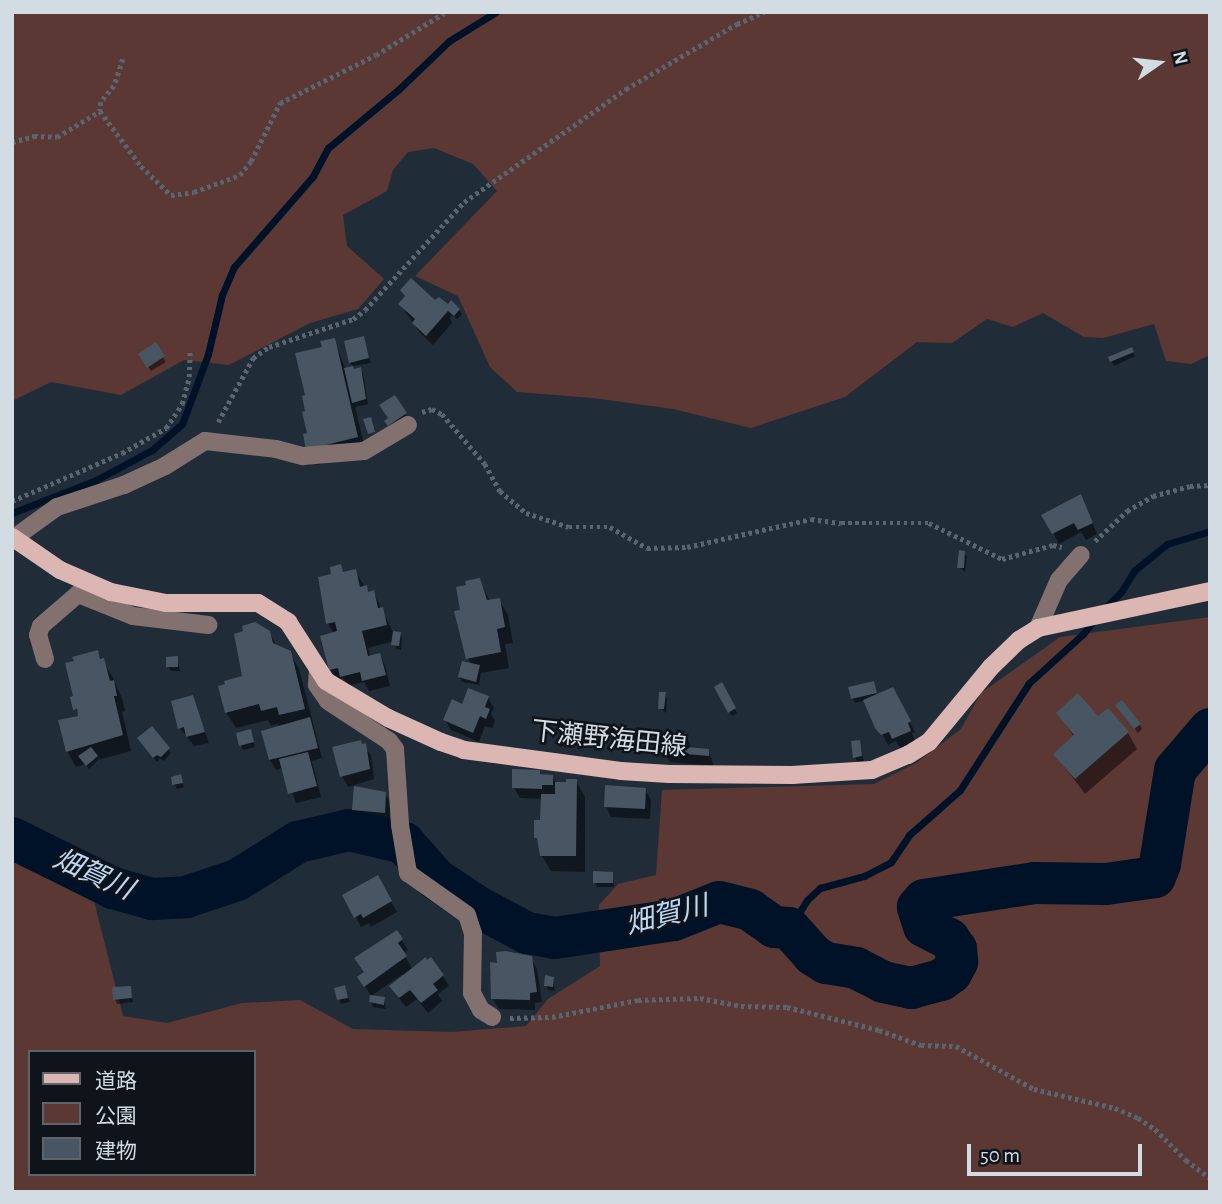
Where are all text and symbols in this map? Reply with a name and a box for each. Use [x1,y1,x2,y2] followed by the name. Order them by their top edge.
[1124,28,1194,98] north arrow
[1169,49,1191,67] text: N
[530,716,688,764] street label: 下瀬野海田線
[48,843,138,907] water label: 畑賀川
[622,890,712,942] water label: 畑賀川
[28,1050,256,1176] legend
[95,1071,137,1092] text: 道路
[95,1106,137,1127] text: 公園
[970,1130,1145,1174] scale bar
[95,1141,137,1162] text: 建物
[980,1145,1020,1166] text: 50 m

